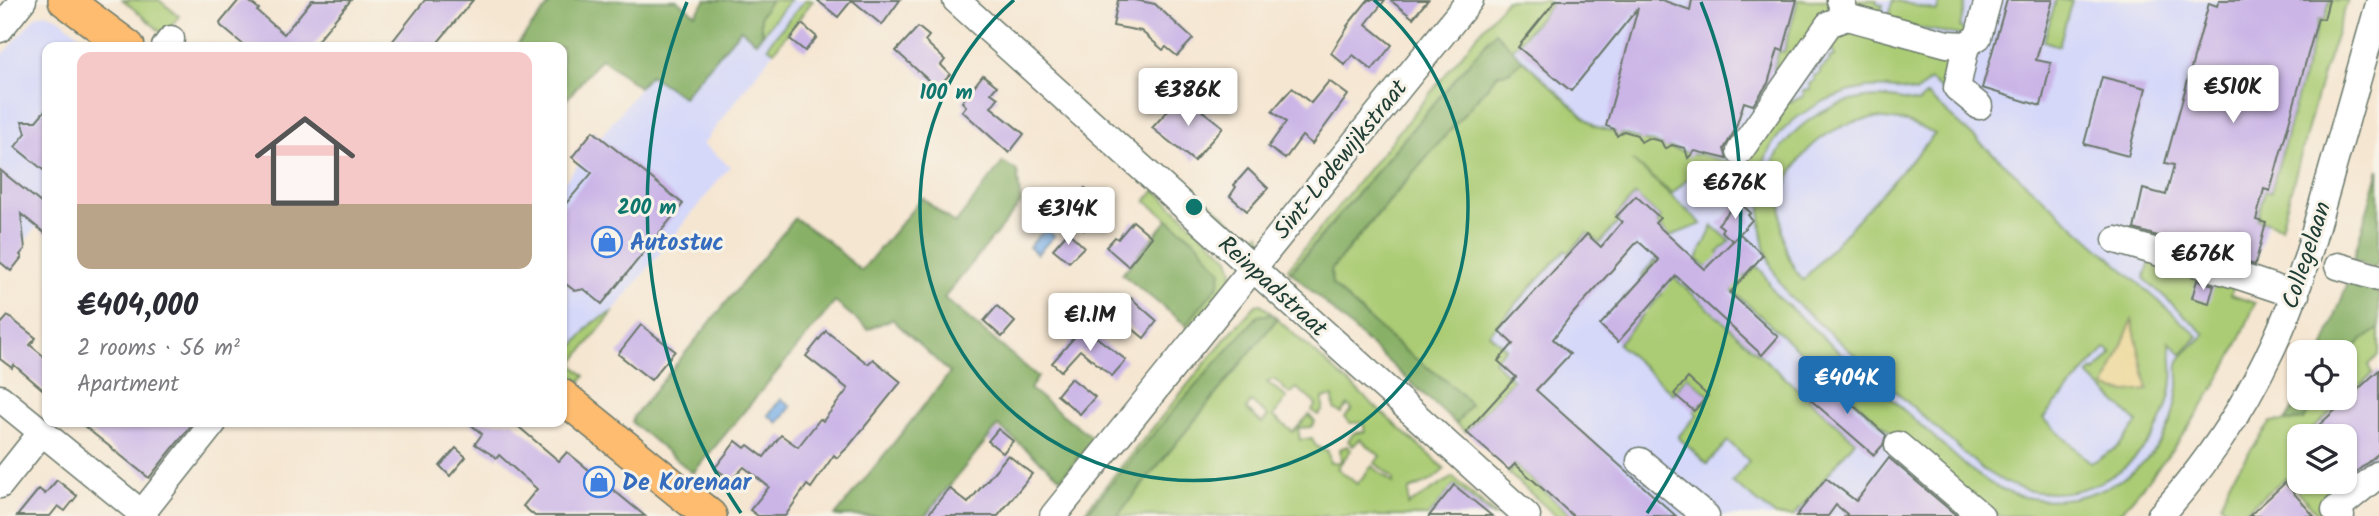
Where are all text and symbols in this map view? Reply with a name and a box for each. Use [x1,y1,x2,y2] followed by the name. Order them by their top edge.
[2184,66,2282,125] pin: €510K
[1139,68,1237,128] pin: €386K
[2204,70,2262,106] text: €510K
[1264,71,1419,249] street label: Sint-Lodewijkstraat
[1154,73,1222,109] text: €386K
[919,77,973,110] text: 100 m
[242,98,368,224] icon: home
[1686,162,1784,221] pin: €676K
[1703,166,1767,202] text: €676K
[1019,188,1117,247] pin: €314K
[617,192,677,225] text: 200 m
[1038,192,1098,228] text: €314K
[1182,195,1206,219] centre of rings
[2272,197,2343,314] street label: Collegelaan
[630,224,724,263] place label: Autostuc
[590,225,624,259] shop icon: Autostuc
[1208,227,1337,348] street label: Reinpadstraat
[2154,232,2252,292] pin: €676K
[2171,237,2235,273] text: €676K
[77,283,198,331] text: €404,000
[1041,294,1139,353] pin: €1.1M
[1064,298,1116,334] text: €1.1M
[77,331,240,367] text: 2 rooms · 56 m²
[2287,340,2357,494] map controls
[2287,340,2357,410] button: locate
[1798,356,1896,416] pin: €404K
[1814,361,1880,397] text: €404K
[77,367,179,403] text: Apartment
[2287,424,2357,494] button: layers
[622,464,753,503] place label: De Korenaar
[582,465,616,499] shop icon: De Korenaar

